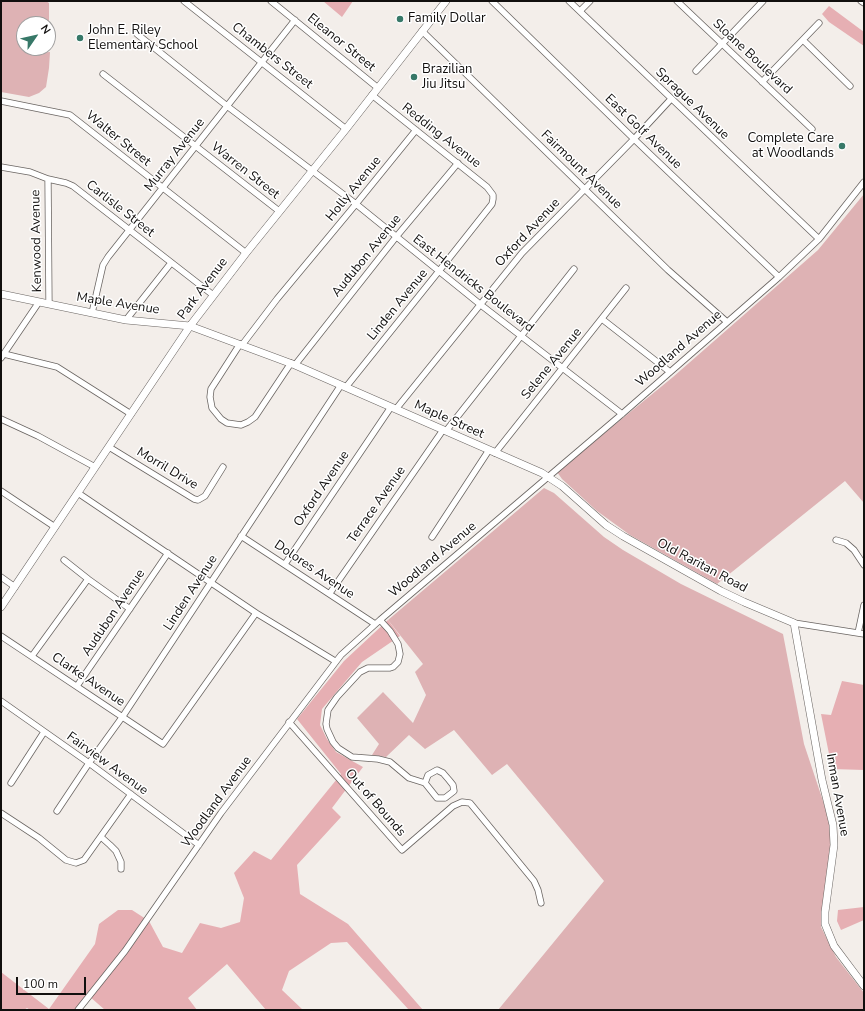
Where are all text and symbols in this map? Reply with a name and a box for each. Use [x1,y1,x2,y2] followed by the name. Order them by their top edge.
[304,11,378,75] street label: Eleanor Street
[408,11,486,27] place label: Family Dollar
[395,14,405,24] marker: Family Dollar
[16,16,56,56] north arrow
[709,16,795,98] street label: Sloane Boulevard
[228,20,316,92] street label: Chambers Street
[37,22,54,37] text: N
[88,23,198,54] place label: John E. Riley Elementary School
[75,33,85,43] marker: John E. Riley Elementary School
[422,62,472,93] place label: Brazilian Jiu Jitsu
[652,65,732,143] street label: Sprague Avenue
[409,72,419,82] marker: Brazilian Jiu Jitsu
[601,91,685,173] street label: East Golf Avenue
[398,100,484,172] street label: Redding Avenue
[82,108,154,170] street label: Walter Street
[142,115,208,195] street label: Murray Avenue
[537,127,625,213] street label: Fairmount Avenue
[747,131,834,162] place label: Complete Care at Woodlands
[208,139,282,203] street label: Warren Street
[837,141,847,151] marker: Complete Care at Woodlands
[323,153,385,225] street label: Holly Avenue
[83,177,157,241] street label: Carlisle Street
[28,190,46,292] street label: Kenwood Avenue
[492,196,564,270] street label: Oxford Avenue
[329,212,405,300] street label: Audubon Avenue
[409,232,537,336] street label: East Hendricks Boulevard
[175,255,231,323] street label: Park Avenue
[365,266,431,344] street label: Linden Avenue
[75,290,161,318] street label: Maple Avenue
[633,307,725,391] street label: Woodland Avenue
[518,325,586,403] street label: Selene Avenue
[412,398,486,442] street label: Maple Street
[134,445,200,493] street label: Morril Drive
[291,448,353,530] street label: Oxford Avenue
[345,464,409,546] street label: Terrace Avenue
[386,519,480,601] street label: Woodland Avenue
[654,536,750,596] street label: Old Raritan Road
[271,537,357,603] street label: Dolores Avenue
[161,552,221,634] street label: Linden Avenue
[79,567,149,659] street label: Audubon Avenue
[48,650,128,710] street label: Clarke Avenue
[63,729,151,799] street label: Fairview Avenue
[822,752,852,838] street label: Inman Avenue
[179,753,255,851] street label: Woodland Avenue
[341,766,409,840] street label: Out of Bounds
[18,969,88,995] scale bar
[23,976,58,992] text: 100 m

